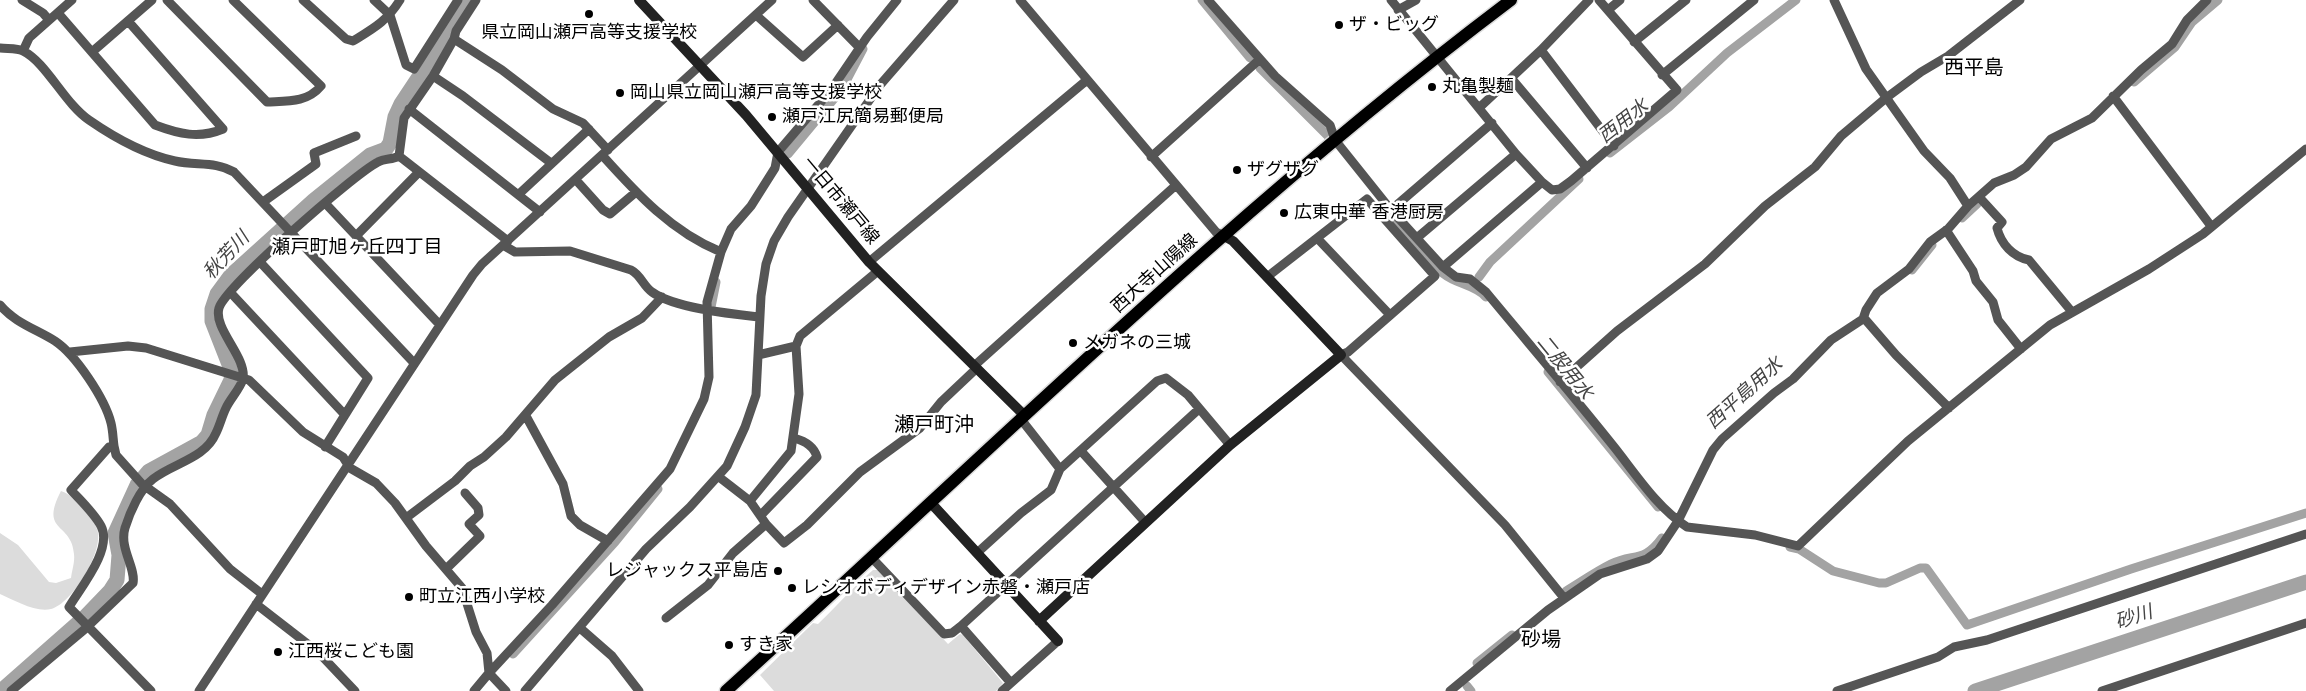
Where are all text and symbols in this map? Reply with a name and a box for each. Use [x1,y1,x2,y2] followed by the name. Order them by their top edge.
[583,8,595,20] marker: 県立岡山瀬戸高等支援学校
[1349,14,1439,36] place label: ザ・ビッグ
[1333,19,1345,31] marker: ザ・ビッグ
[481,22,697,44] place label: 県立岡山瀬戸高等支援学校
[1944,57,2004,81] district label: 西平島
[1442,76,1514,98] place label: 丸亀製麺
[1426,81,1438,93] marker: 丸亀製麺
[630,82,882,104] place label: 岡山県立岡山瀬戸高等支援学校
[614,87,626,99] marker: 岡山県立岡山瀬戸高等支援学校
[1595,95,1653,149] water label: 西用水
[782,106,944,128] place label: 瀬戸江尻簡易郵便局
[766,111,778,123] marker: 瀬戸江尻簡易郵便局
[797,153,883,249] street label: 一日市瀬戸線
[1247,159,1319,181] place label: ザグザグ
[1231,164,1243,176] marker: ザグザグ
[1294,202,1444,224] place label: 広東中華 香港厨房
[1278,207,1290,219] marker: 広東中華 香港厨房
[199,227,255,285] water label: 秋芳川
[1108,230,1202,318] street label: 西大寺山陽線
[272,237,442,259] district label: 瀬戸町旭ヶ丘四丁目
[1531,331,1597,405] water label: 二股用水
[1083,332,1191,354] place label: メガネの三城
[1067,337,1079,349] marker: メガネの三城
[1702,354,1788,434] water label: 西平島用水
[894,414,974,438] district label: 瀬戸町沖
[606,560,768,582] place label: レジャックス平島店
[772,565,784,577] marker: レジャックス平島店
[802,577,1090,599] place label: レシオボディデザイン赤磐・瀬戸店
[786,582,798,594] marker: レシオボディデザイン赤磐・瀬戸店
[419,586,545,608] place label: 町立江西小学校
[403,591,415,603] marker: 町立江西小学校
[2112,601,2156,635] water label: 砂川
[1521,629,1561,653] district label: 砂場
[739,634,793,656] place label: すき家
[723,639,735,651] marker: すき家
[288,641,414,663] place label: 江西桜こども園
[272,646,284,658] marker: 江西桜こども園

